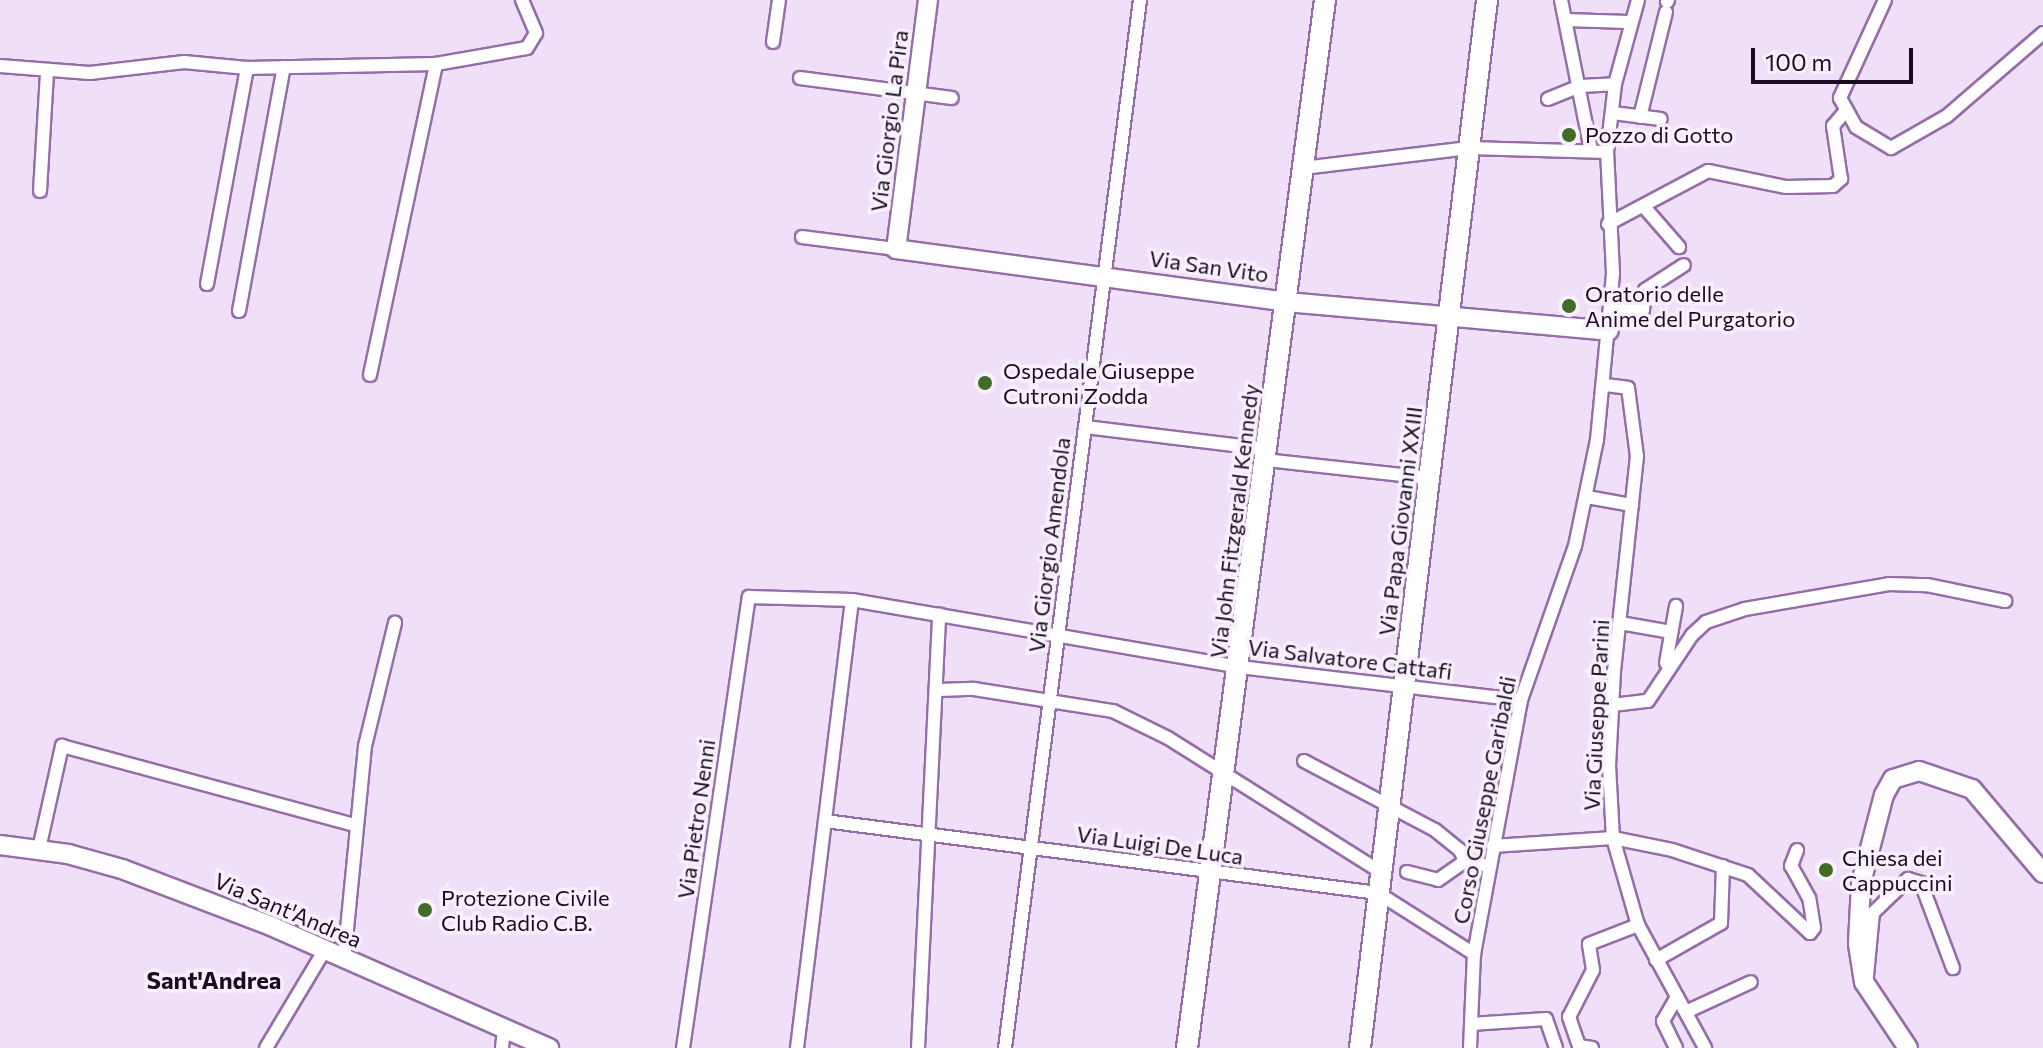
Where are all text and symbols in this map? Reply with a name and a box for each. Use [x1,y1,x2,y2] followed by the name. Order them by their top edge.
[865,29,913,213] street label: Via Giorgio La Pira
[1755,32,1917,82] scale bar
[1765,47,1832,76] text: 100 m
[1585,122,1733,148] place label: Pozzo di Gotto
[1560,126,1578,144] marker: Pozzo di Gotto
[1148,245,1270,287] street label: Via San Vito
[1585,280,1795,332] place label: Oratorio delle Anime del Purgatorio
[1560,297,1578,315] marker: Oratorio delle Anime del Purgatorio
[1003,357,1195,408] place label: Ospedale Giuseppe Cutroni Zodda
[974,372,996,394] marker: Ospedale Giuseppe Cutroni Zodda
[1204,382,1264,660] street label: Via John Fitzgerald Kennedy
[1373,405,1427,637] street label: Via Papa Giovanni XXIII
[1023,436,1075,654] street label: Via Giorgio Amendola
[1578,618,1614,812] street label: Via Giuseppe Parini
[1246,633,1454,685] street label: Via Salvatore Cattafi
[1447,674,1521,926] street label: Corso Giuseppe Garibaldi
[672,737,720,901] street label: Via Pietro Nenni
[1075,820,1245,870] street label: Via Luigi De Luca
[1842,844,1953,896] place label: Chiesa dei Cappuccini
[1817,861,1835,879] marker: Chiesa dei Cappuccini
[210,867,366,953] street label: Via Sant'Andrea
[441,884,610,936] place label: Protezione Civile Club Radio C.B.
[416,901,434,919] marker: Protezione Civile Club Radio C.B.
[146,966,282,994] district label: Sant'Andrea

